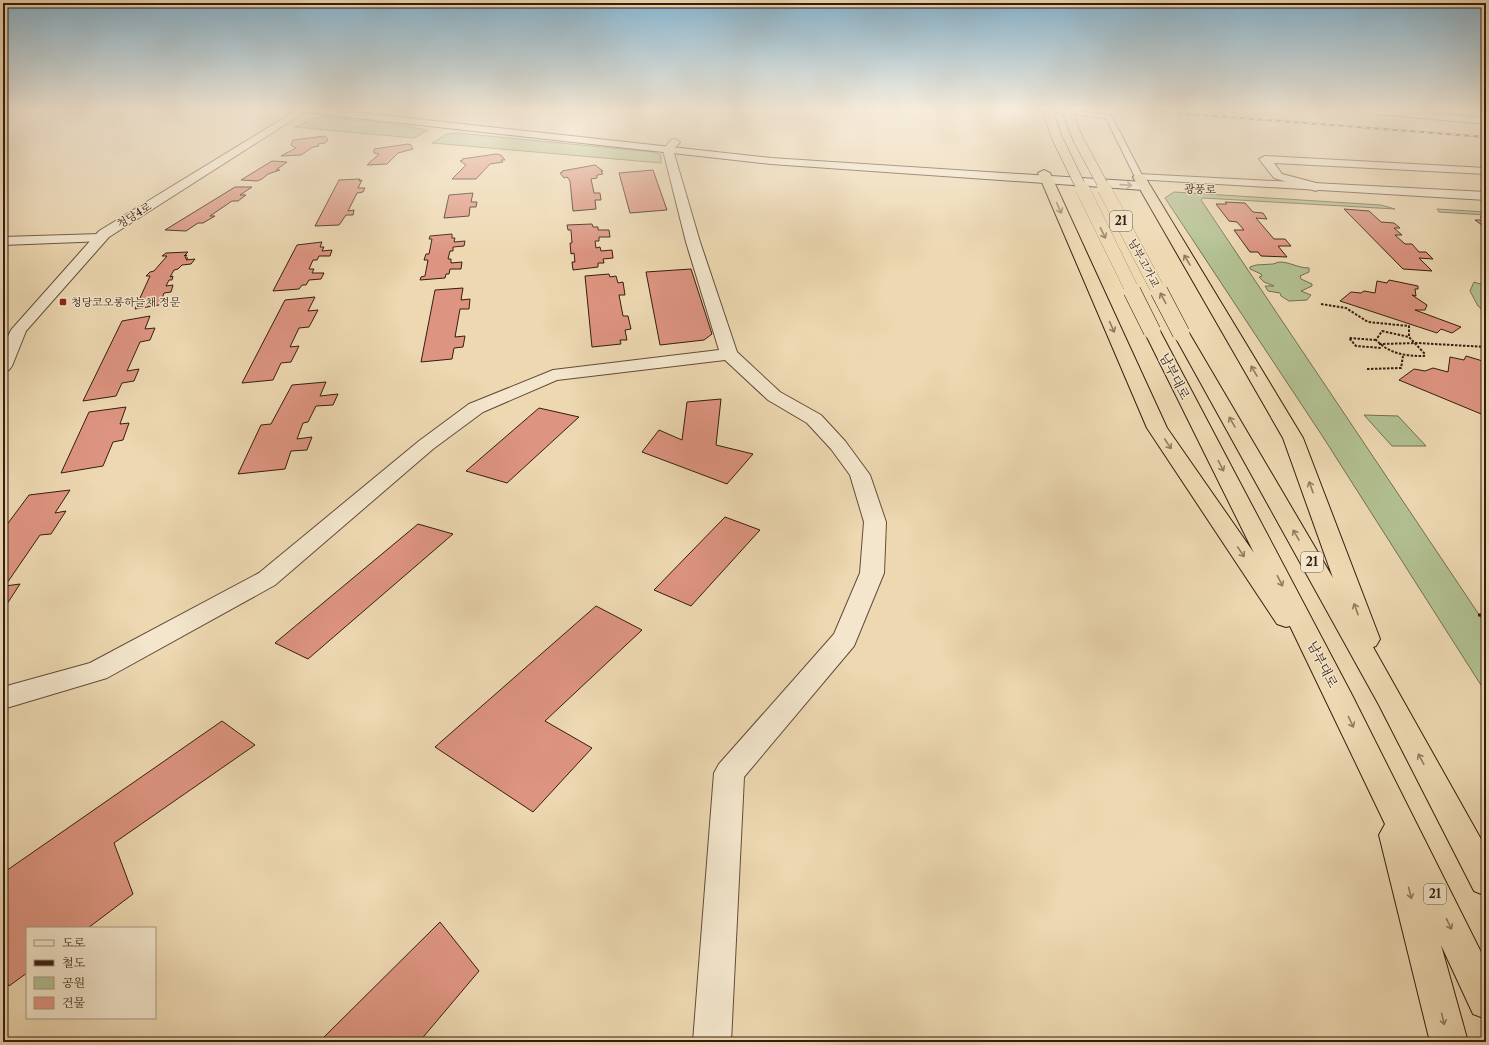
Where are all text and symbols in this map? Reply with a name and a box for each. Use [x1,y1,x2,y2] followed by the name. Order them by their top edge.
[1184,181,1217,197] street label: 광풍로
[1119,182,1132,189] one-way arrow
[114,199,154,231] street label: 청당4로
[1056,202,1064,214] one-way arrow
[1110,211,1132,231] road number: 21
[1100,226,1107,238] one-way arrow
[1125,236,1163,290] street label: 남부고가교
[1183,254,1191,266] one-way arrow
[1158,292,1166,304] one-way arrow
[71,295,181,309] place label: 청당코오롱하늘채 정문
[58,297,68,307] marker: 청당코오롱하늘채 정문
[1109,321,1116,333] one-way arrow
[1156,350,1194,402] street label: 남부대로
[1249,365,1257,377] one-way arrow
[1228,416,1236,428] one-way arrow
[1163,439,1172,450] one-way arrow
[1218,459,1225,471] one-way arrow
[1307,482,1315,494] one-way arrow
[1292,529,1300,541] one-way arrow
[1237,546,1245,557] one-way arrow
[1301,552,1323,572] road number: 21
[1277,575,1284,587] one-way arrow
[1352,604,1360,616] one-way arrow
[1304,638,1342,690] street label: 남부대로
[1348,716,1356,728] one-way arrow
[1417,753,1425,765] one-way arrow
[1424,884,1446,904] road number: 21
[1407,887,1415,900] one-way arrow
[1446,917,1453,929] one-way arrow
[26,927,156,1019] legend
[62,935,86,950] text: 도로
[62,955,86,970] text: 철도
[62,975,85,990] text: 공원
[62,995,86,1010] text: 건물
[1440,1012,1447,1025] one-way arrow

